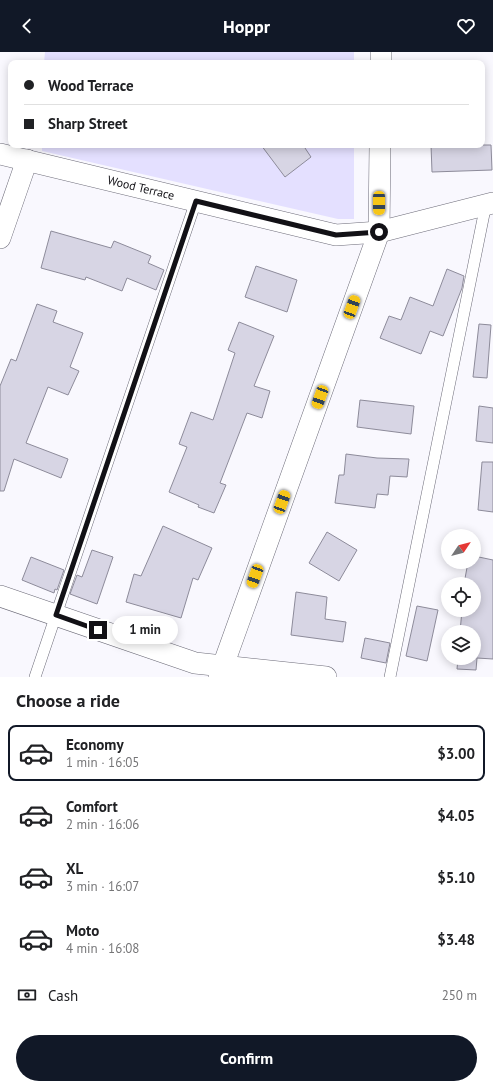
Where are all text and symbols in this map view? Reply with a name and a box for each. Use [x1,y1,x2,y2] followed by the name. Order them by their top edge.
[16,15,38,37] icon: back
[223,15,270,38] text: Hoppr
[455,15,477,37] icon: heart
[48,76,134,95] text: Wood Terrace
[48,114,128,133] text: Sharp Street
[106,172,176,203] street label: Wood Terrace
[373,191,385,215] car
[370,223,388,241] route start
[342,294,362,320] car
[310,384,330,410] car
[272,489,292,515] car
[441,529,481,569] north arrow
[441,529,481,665] map controls
[245,563,265,589] car
[441,577,481,617] button: locate
[112,616,178,644] callout: 1 min
[89,621,107,639] route end
[129,621,161,638] text: 1 min
[441,625,481,665] button: layers
[16,689,120,712] text: Choose a ride
[18,735,54,771] icon: car
[66,735,124,754] text: Economy
[437,744,475,763] text: $3.00
[66,754,139,771] text: 1 min · 16:05
[18,797,54,833] icon: car
[66,797,118,816] text: Comfort
[437,806,475,825] text: $4.05
[66,816,139,833] text: 2 min · 16:06
[18,859,54,895] icon: car
[66,859,83,878] text: XL
[437,868,475,887] text: $5.10
[66,878,139,895] text: 3 min · 16:07
[18,921,54,957] icon: car
[66,921,99,940] text: Moto
[437,930,475,949] text: $3.48
[66,940,139,957] text: 4 min · 16:08
[16,984,38,1006] icon: cash
[48,986,78,1005] text: Cash
[442,987,477,1004] text: 250 m
[16,1035,477,1081] button: Confirm

